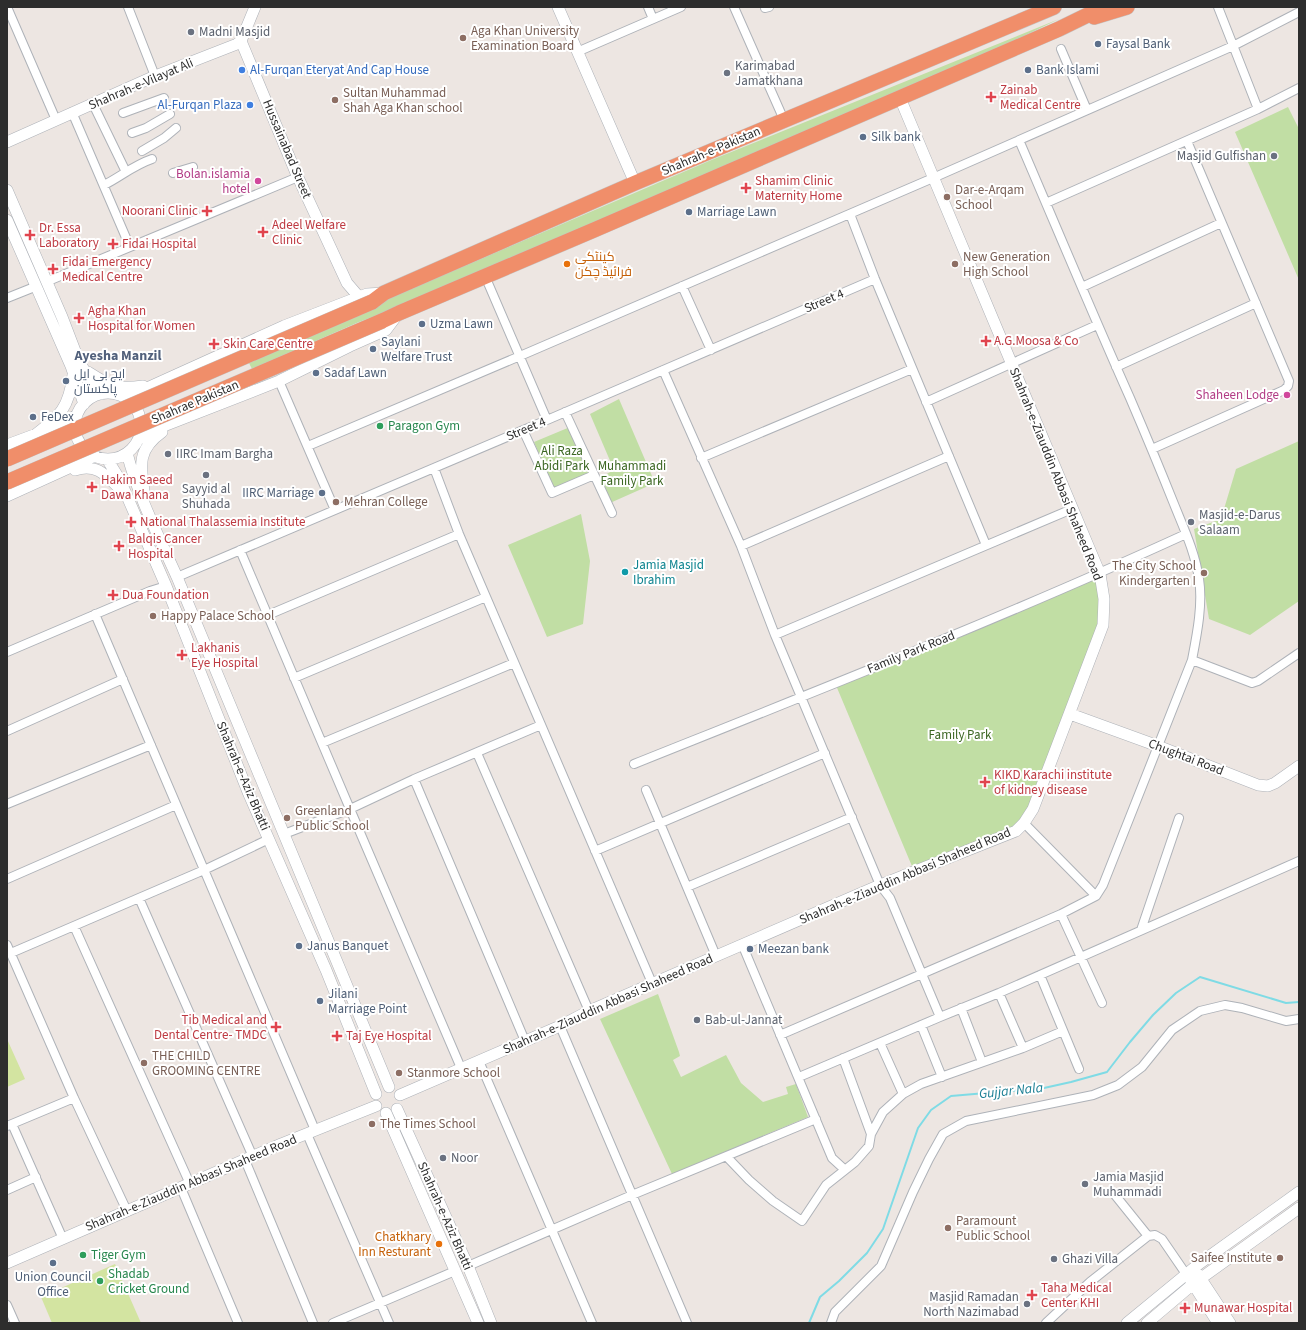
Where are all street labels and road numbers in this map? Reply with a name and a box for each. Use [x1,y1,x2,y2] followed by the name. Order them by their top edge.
[86,54,196,114] street label: Shahrah-e-Vilayat Ali
[258,97,316,202] street label: Hussainabad Street
[659,122,763,180] street label: Shahrah-e-Pakistan
[801,284,847,317] street label: Street 4
[1005,365,1107,583] street label: Shahrah-e-Ziauddin Abbasi Shaheed Road
[148,375,242,429] street label: Shahrae Pakistan
[503,412,549,445] street label: Street 4
[864,626,958,678] street label: Family Park Road
[212,719,274,833] street label: Shahrah-e-Aziz Bhatti
[1146,734,1226,780] street label: Chughtai Road
[796,823,1014,929] street label: Shahrah-e-Ziauddin Abbasi Shaheed Road
[500,949,716,1059] street label: Shahrah-e-Ziauddin Abbasi Shaheed Road
[82,1130,300,1236] street label: Shahrah-e-Ziauddin Abbasi Shaheed Road
[413,1159,477,1273] street label: Shahrah-e-Aziz Bhatti

